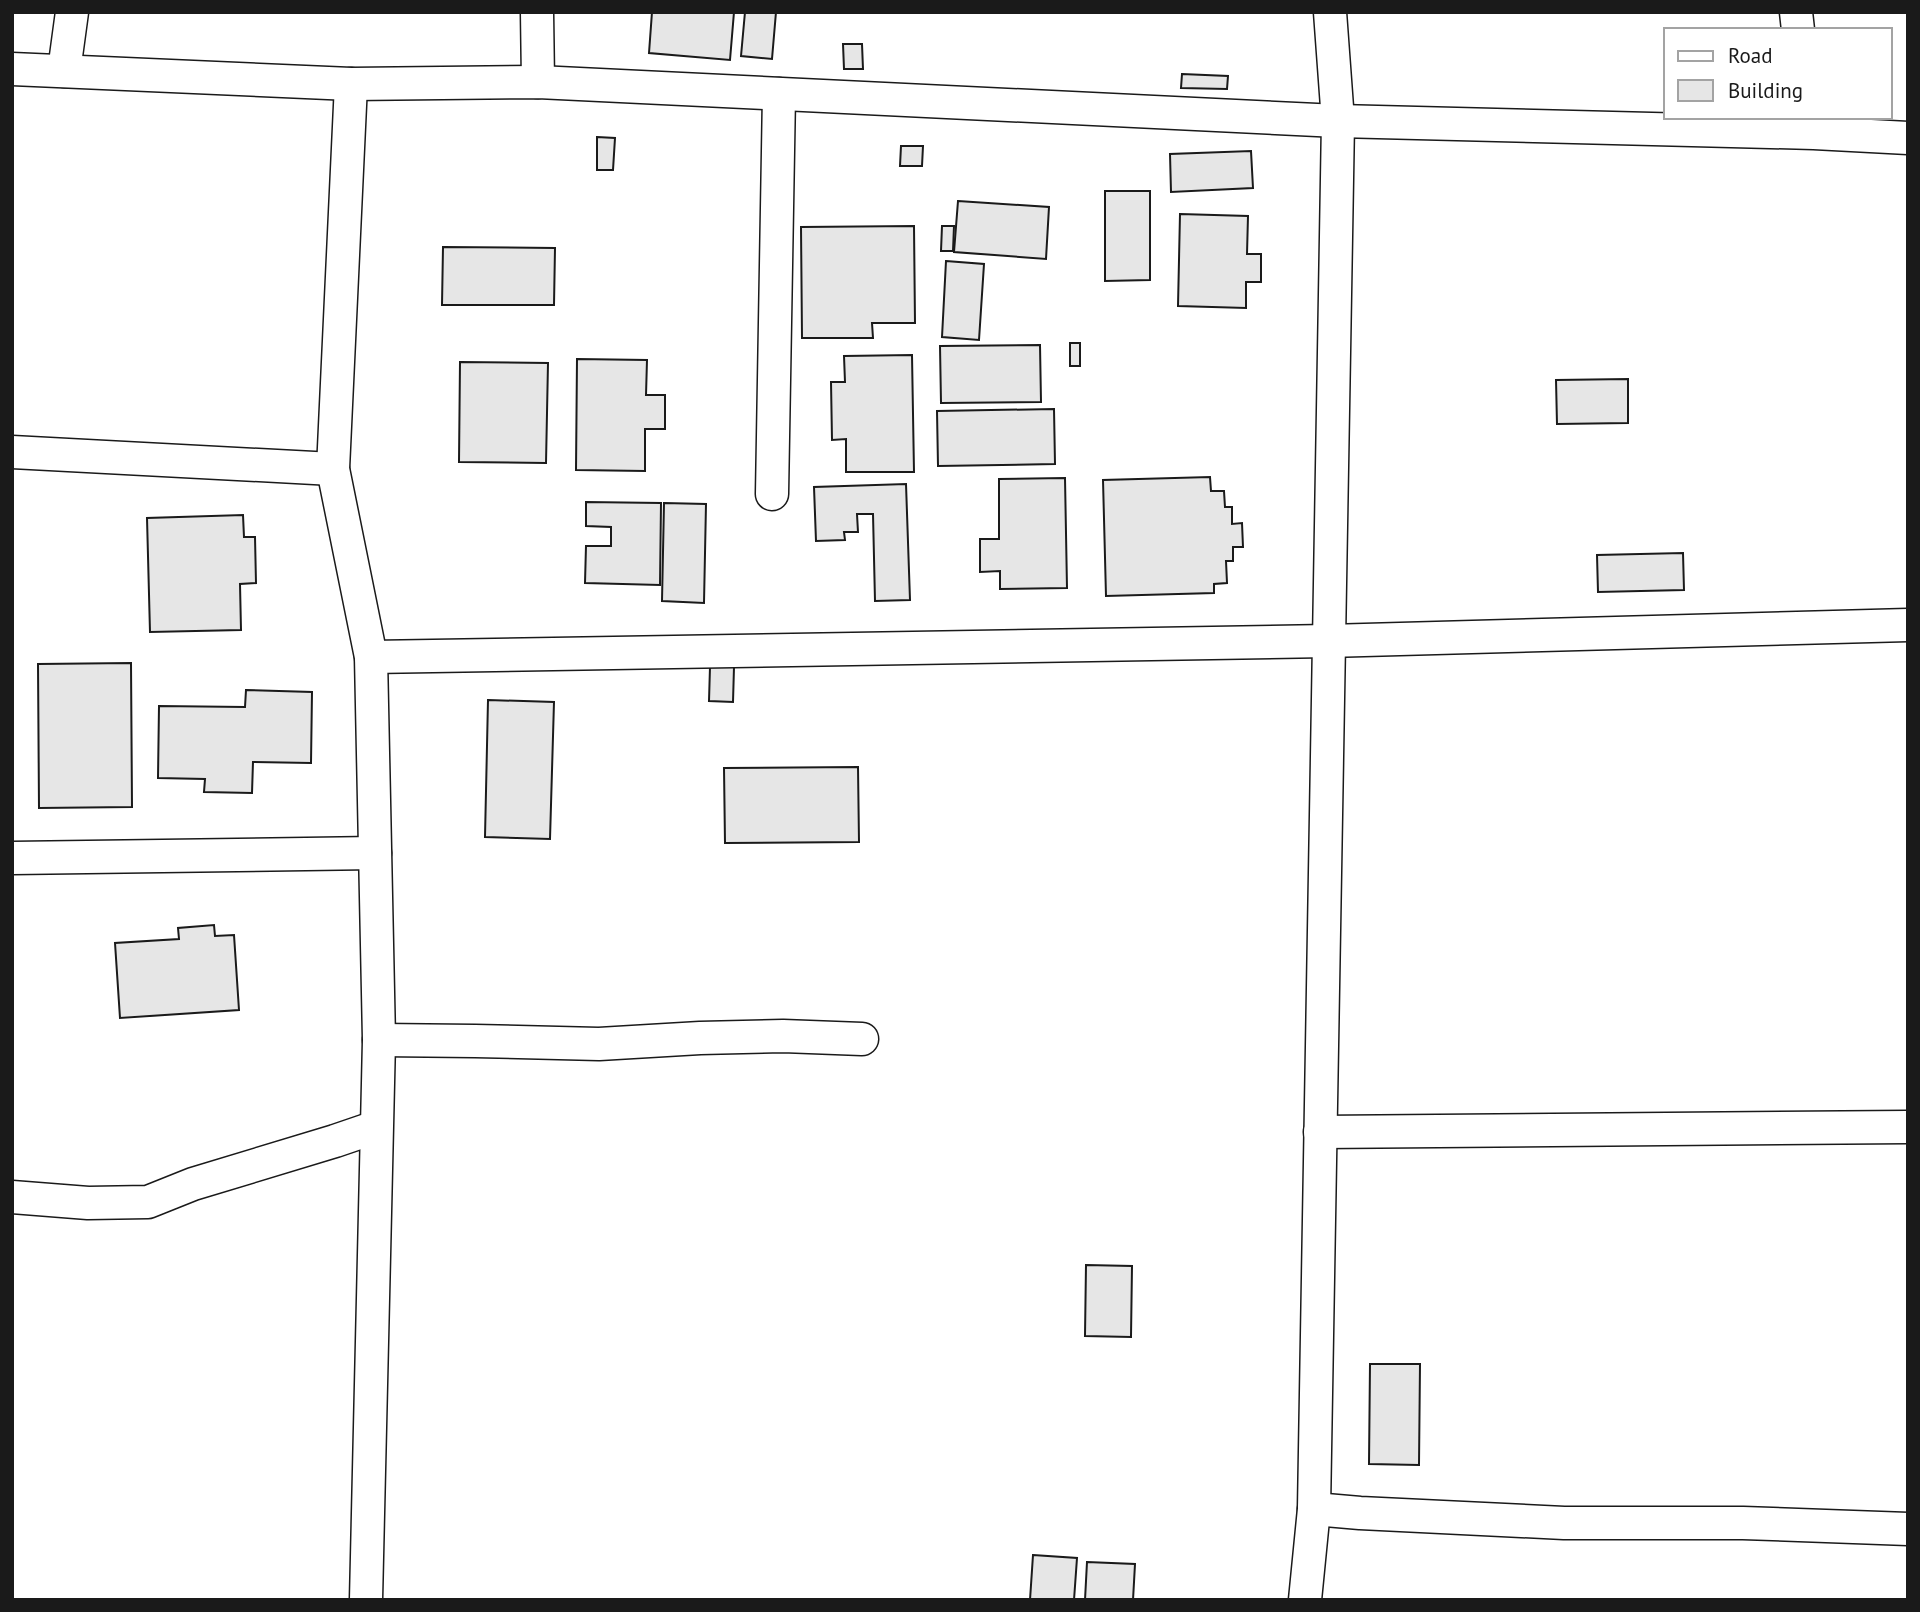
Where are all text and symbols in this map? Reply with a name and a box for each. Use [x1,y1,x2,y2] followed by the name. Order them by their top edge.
[1664,28,1892,119] legend
[1728,42,1772,69] text: Road
[1728,77,1803,104] text: Building

